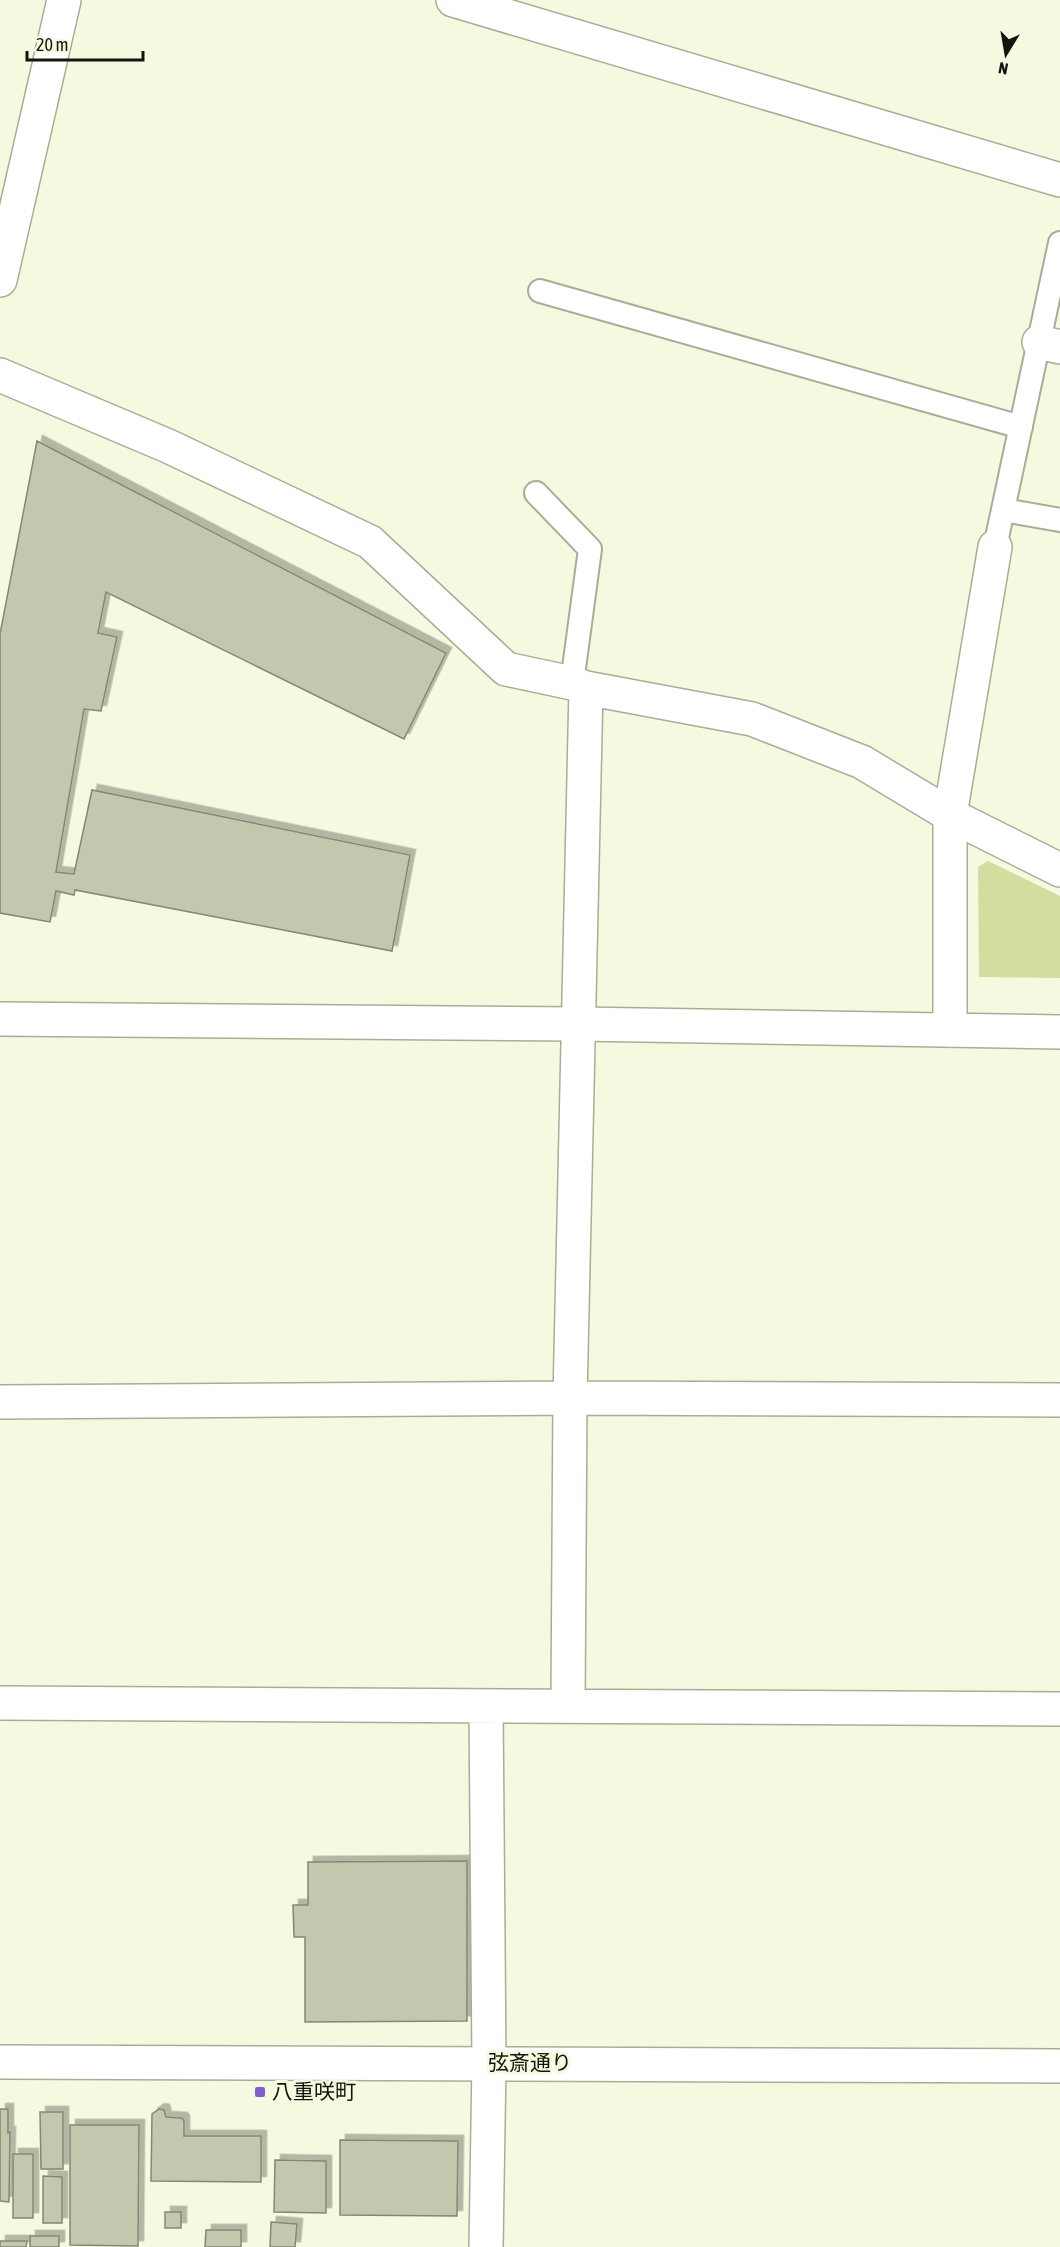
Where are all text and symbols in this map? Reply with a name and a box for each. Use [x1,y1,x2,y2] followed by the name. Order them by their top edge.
[27,24,142,62] scale bar
[976,24,1036,84] north arrow
[36,34,68,55] text: 20 m
[997,59,1009,78] text: N
[488,2050,572,2074] street label: 弦斎通り
[272,2079,356,2103] place label: 八重咲町
[253,2085,267,2099] marker: 八重咲町

